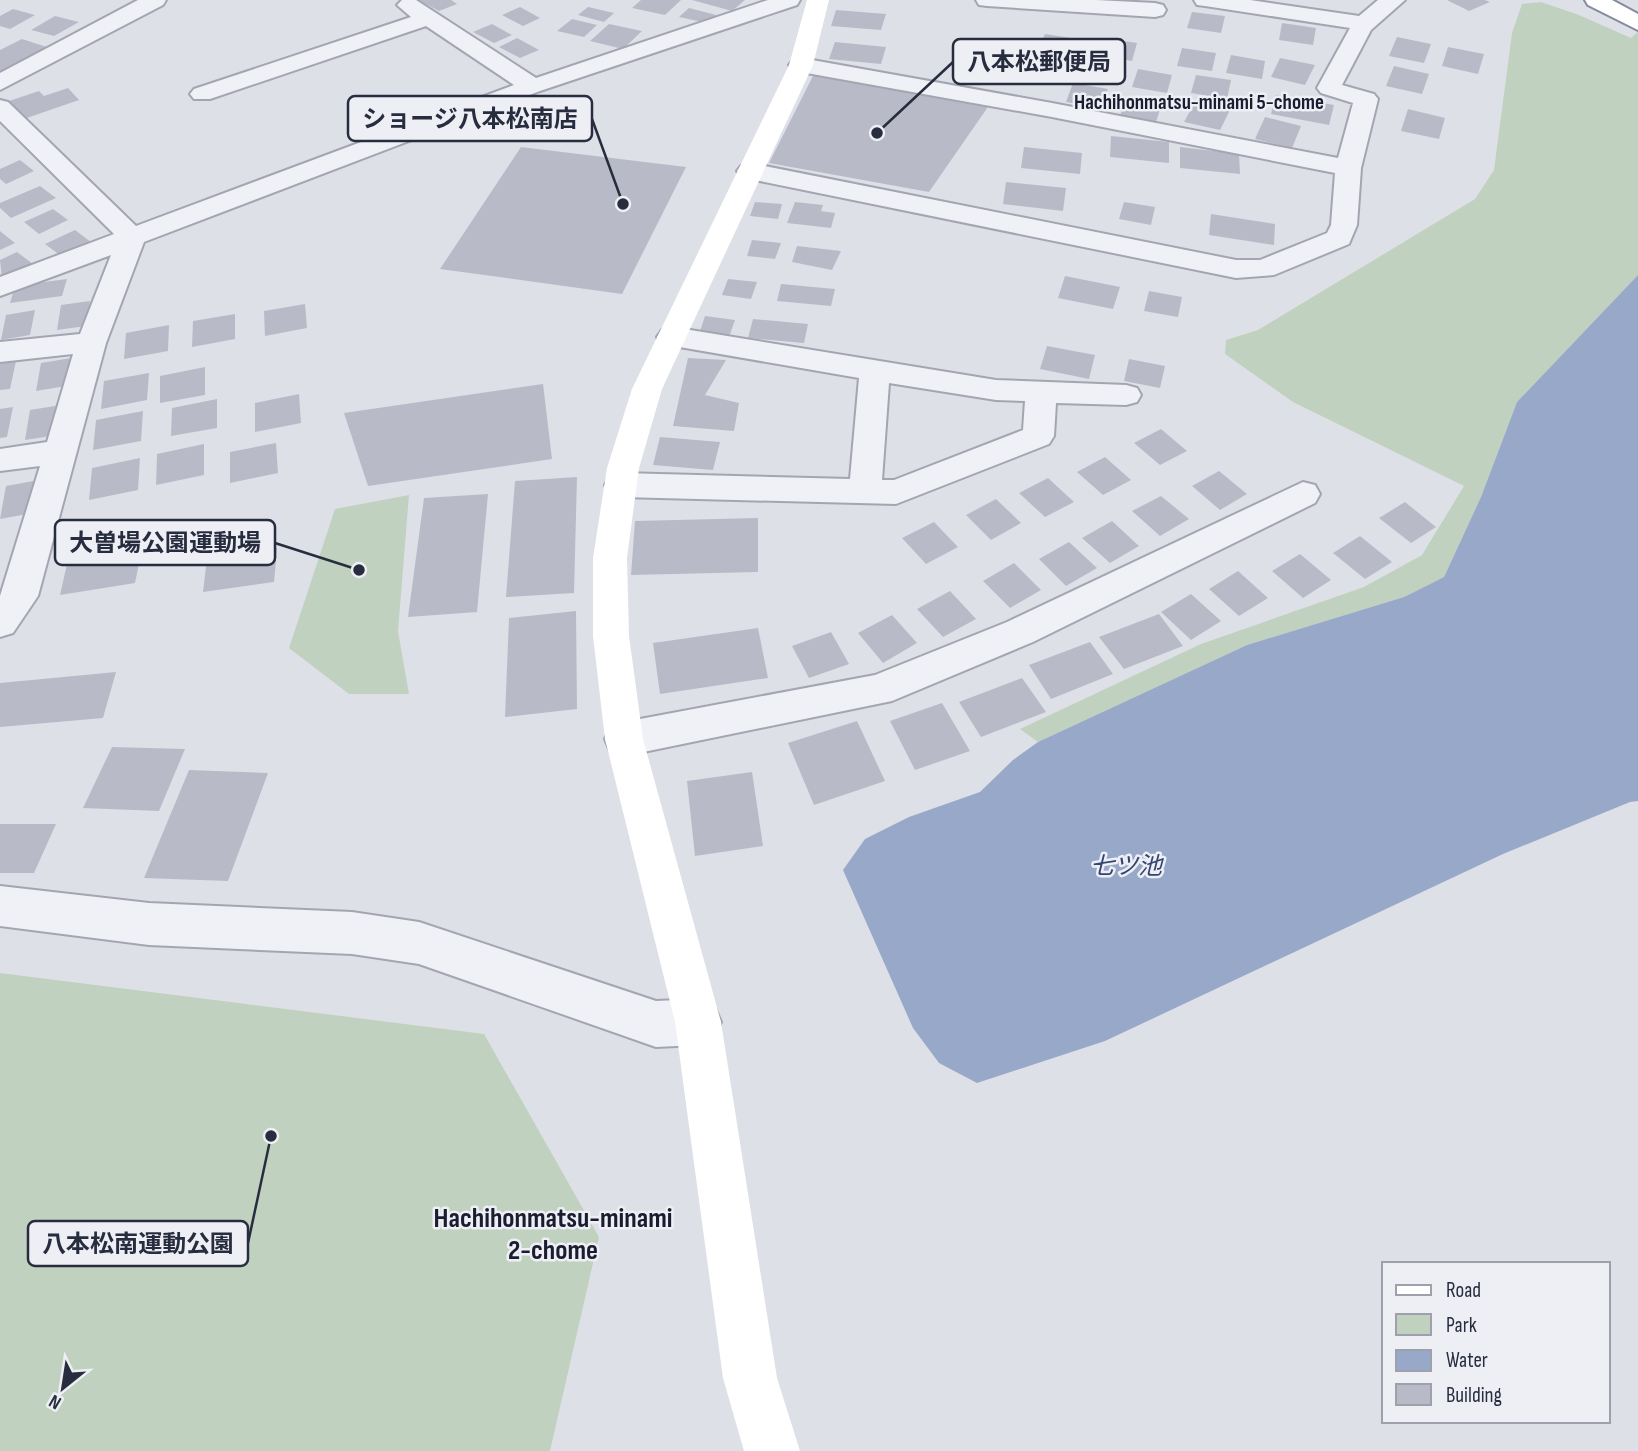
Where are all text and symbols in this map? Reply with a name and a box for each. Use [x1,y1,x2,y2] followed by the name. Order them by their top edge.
[953,39,1125,84] callout: 八本松郵便局
[967,48,1111,77] text: 八本松郵便局
[1074,90,1324,115] district label: Hachihonmatsu-minami 5-chome
[348,96,592,141] callout: ショージ八本松南店
[362,105,578,134] text: ショージ八本松南店
[55,520,275,565] callout: 大曽場公園運動場
[69,529,261,558] text: 大曽場公園運動場
[1090,852,1164,881] water label: 七ツ池
[434,1202,672,1267] district label: Hachihonmatsu-minami 2-chome
[28,1221,248,1266] callout: 八本松南運動公園
[42,1230,234,1259] text: 八本松南運動公園
[1382,1262,1610,1423] legend
[1446,1278,1481,1303] text: Road
[1446,1313,1477,1338] text: Park
[1446,1348,1488,1373] text: Water
[28,1353,98,1423] north arrow
[1446,1383,1502,1408] text: Building
[45,1389,65,1414] text: N

